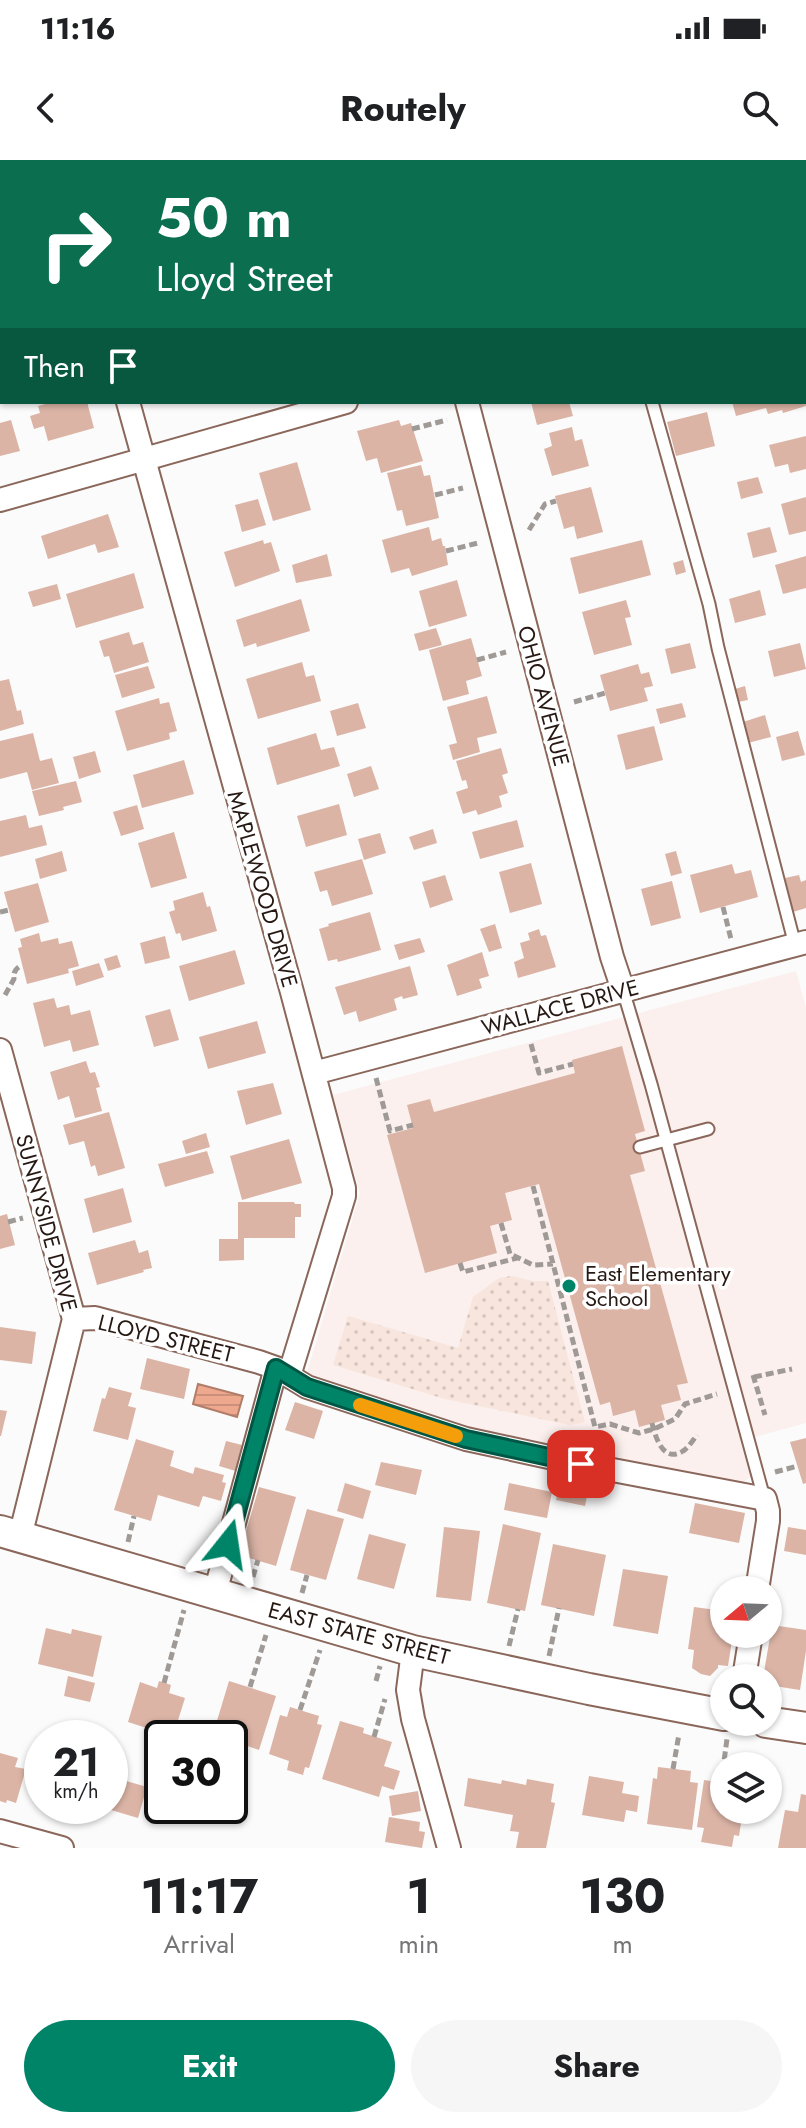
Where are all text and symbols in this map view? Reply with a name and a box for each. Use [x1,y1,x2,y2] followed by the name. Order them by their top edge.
[40,7,116,50] text: 11:16
[340,82,466,134] text: Routely
[24,86,68,130] icon: back
[738,86,782,130] icon: search
[156,177,292,258] text: 50 m
[24,192,128,296] icon: right
[156,252,333,304] text: Lloyd Street
[101,344,145,388] icon: arrive
[24,345,85,388] text: Then
[510,622,578,770] street label: OHIO AVENUE
[220,787,306,991] street label: MAPLEWOOD DRIVE
[478,971,642,1043] street label: WALLACE DRIVE
[8,1131,86,1315] street label: SUNNYSIDE DRIVE
[585,1257,731,1314] place label: East Elementary School
[560,1277,578,1295] marker: East Elementary School
[95,1306,238,1370] street label: LLOYD STREET
[547,1430,615,1498] pin
[559,1442,603,1486] icon: arrive
[186,1502,270,1586] position arrow
[710,1576,782,1648] north arrow
[710,1576,782,1824] map controls
[265,1593,454,1673] street label: EAST STATE STREET
[710,1664,782,1736] button: search
[144,1720,248,1824] speed limit sign: 30
[53,1733,99,1791] text: 21
[710,1752,782,1824] button: layers
[53,1777,99,1806] text: km/h
[140,1862,258,1931] text: 11:17
[407,1862,431,1931] text: 1
[580,1862,666,1931] text: 130
[163,1925,235,1963] text: Arrival
[398,1925,439,1963] text: min
[612,1925,633,1963] text: m
[24,2020,395,2112] button: Exit
[411,2020,782,2112] button: Share

